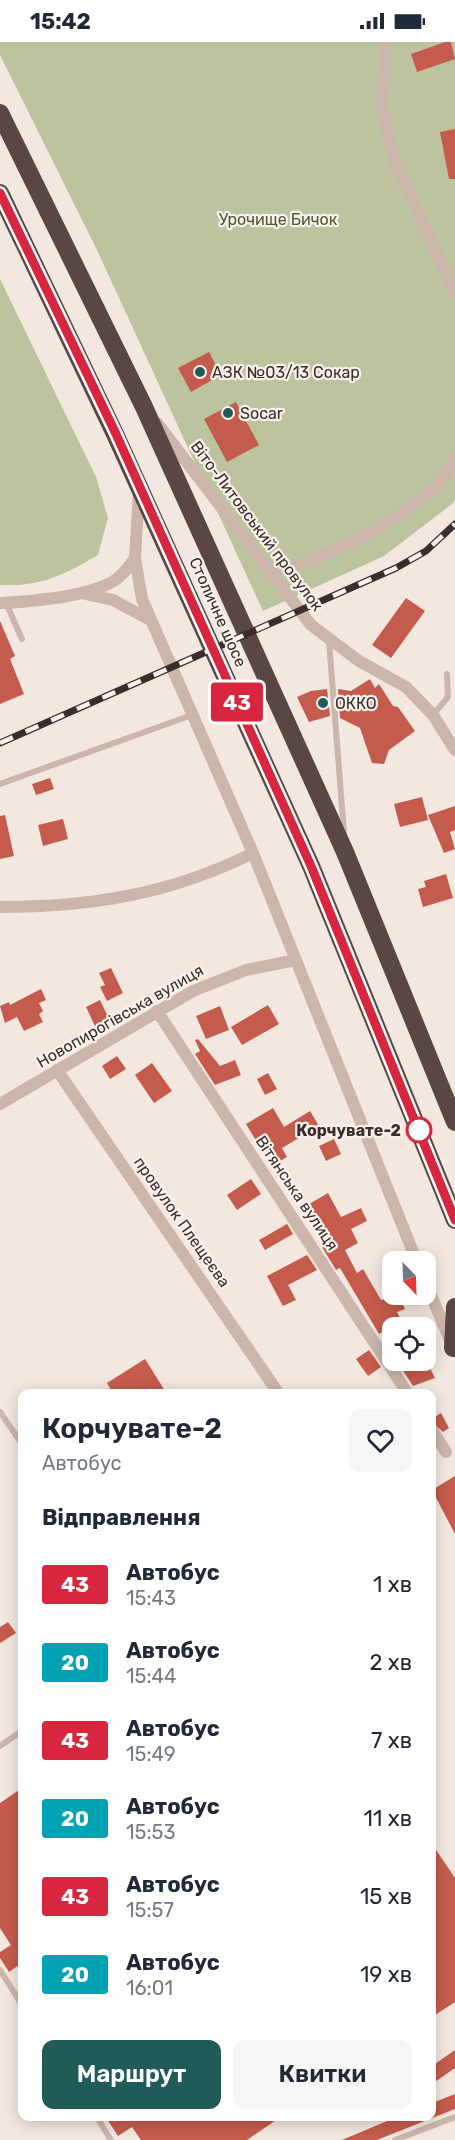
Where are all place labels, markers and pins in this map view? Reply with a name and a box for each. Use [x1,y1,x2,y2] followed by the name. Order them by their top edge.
[212,363,360,382] place label: АЗК №03/13 Сокар
[193,365,207,379] marker: АЗК №03/13 Сокар
[240,404,283,423] place label: Socar
[221,406,235,420] marker: Socar
[335,694,377,713] place label: ОККО
[316,696,330,710] marker: ОККО
[406,1117,432,1143] marker: Корчувате-2
[296,1121,401,1140] place label: Корчувате-2

